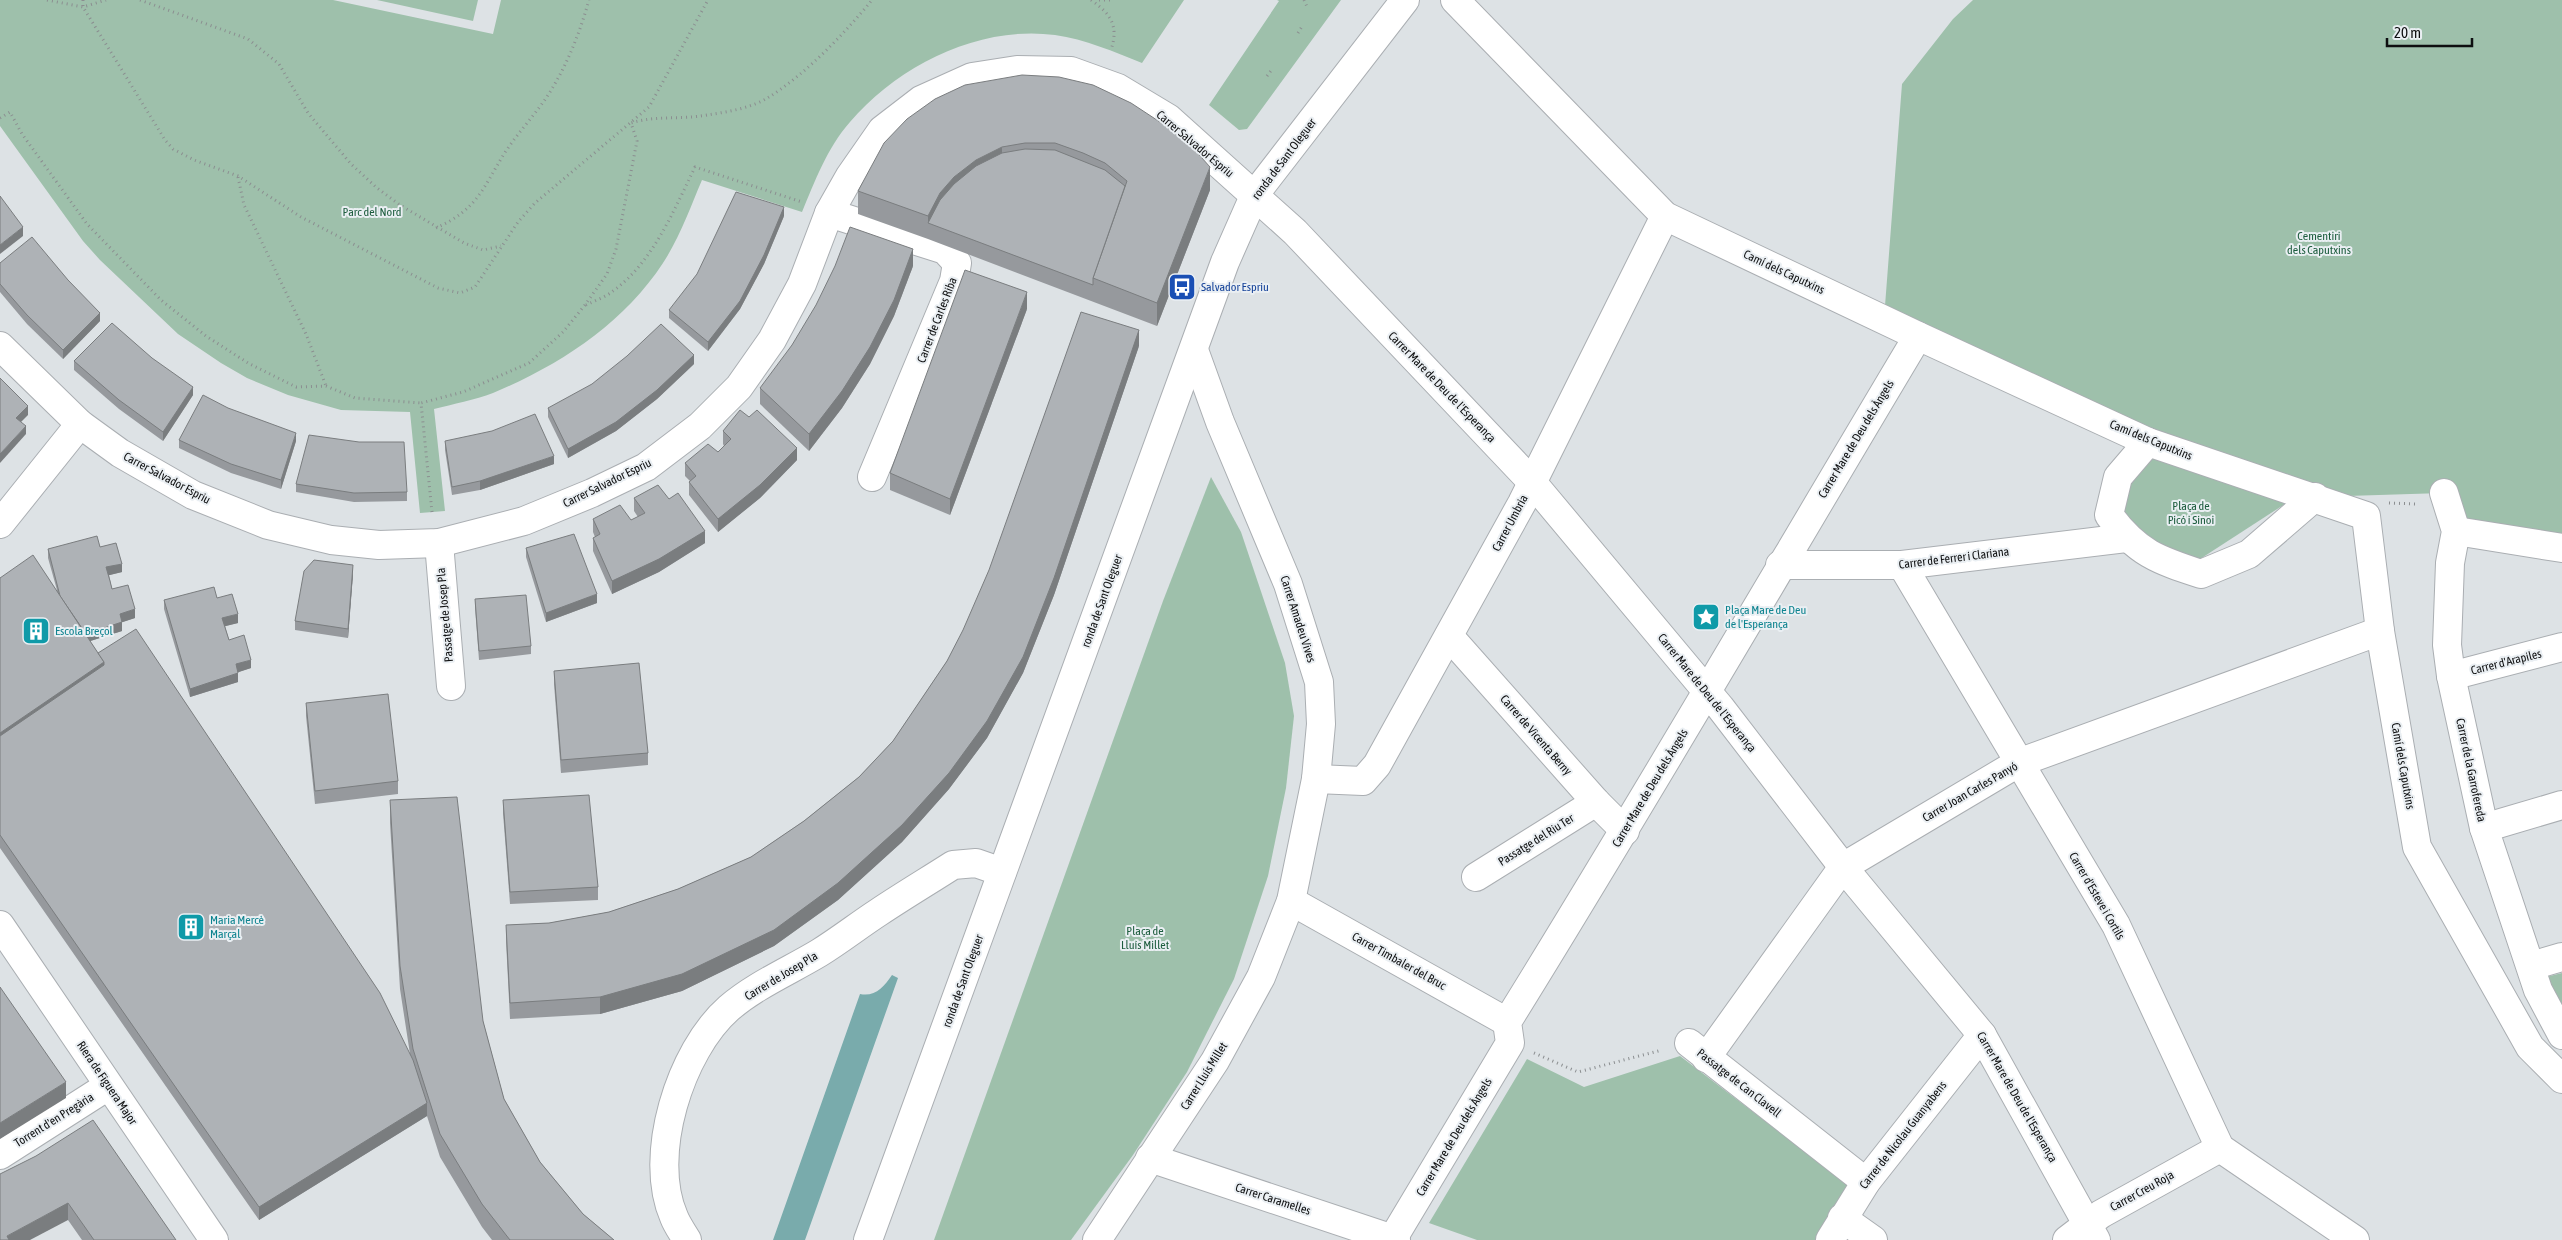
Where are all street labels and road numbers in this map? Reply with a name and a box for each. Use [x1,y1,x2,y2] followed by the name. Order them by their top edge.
[1154,108,1237,180] street label: Carrer Salvador Espriu
[1249,115,1319,202] street label: ronda de Sant Oleguer
[1741,247,1827,297] street label: Camí dels Caputxins
[914,275,960,365] street label: Carrer de Carles Riba
[1385,329,1499,445] street label: Carrer Mare de Deu de l'Esperança
[1815,378,1897,500] street label: Carrer Mare de Deu dels Àngels
[2108,417,2194,463] street label: Camí dels Caputxins
[121,449,213,507] street label: Carrer Salvador Espriu
[561,455,654,510] street label: Carrer Salvador Espriu
[1489,492,1531,554] street label: Carrer Umbria
[1898,544,2010,572] street label: Carrer de Ferrer i Clariana
[1079,552,1125,649] street label: ronda de Sant Oleguer
[434,567,456,663] street label: Passatge de Josep Pla
[1277,574,1319,664] street label: Carrer Amadeu Vives
[1655,631,1759,755] street label: Carrer Mare de Deu de l'Esperança
[2469,646,2543,678] street label: Carrer d'Arapiles
[1497,692,1575,778] street label: Carrer de Vicenta Berny
[2453,717,2489,823] street label: Carrer de la Garrofereda
[2388,722,2418,810] street label: Camí dels Caputxins
[1609,727,1691,849] street label: Carrer Mare de Deu dels Àngels
[1920,759,2020,825] street label: Carrer Joan Carles Panyó
[1496,811,1577,869] street label: Passatge del Riu Ter
[2066,850,2128,942] street label: Carrer d'Esteve i Cortils
[1349,929,1449,993] street label: Carrer Timbaler del Bruc
[940,932,986,1029] street label: ronda de Sant Oleguer
[742,949,820,1003] street label: Carrer de Josep Pla
[1974,1029,2060,1165] street label: Carrer Mare de Deu de l'Esperança
[74,1039,140,1128] street label: Riera de Figuera Major
[1178,1039,1231,1112] street label: Carrer Lluís Millet
[1694,1046,1784,1121] street label: Passatge de Can Clavell
[1413,1076,1495,1198] street label: Carrer Mare de Deu dels Àngels
[1857,1078,1949,1192] street label: Carrer de Nicolau Guanyabens
[12,1090,96,1150] street label: Torrent d'en Pregària
[2108,1168,2176,1214] street label: Carrer Creu Roja
[1233,1180,1313,1218] street label: Carrer Caramelles

